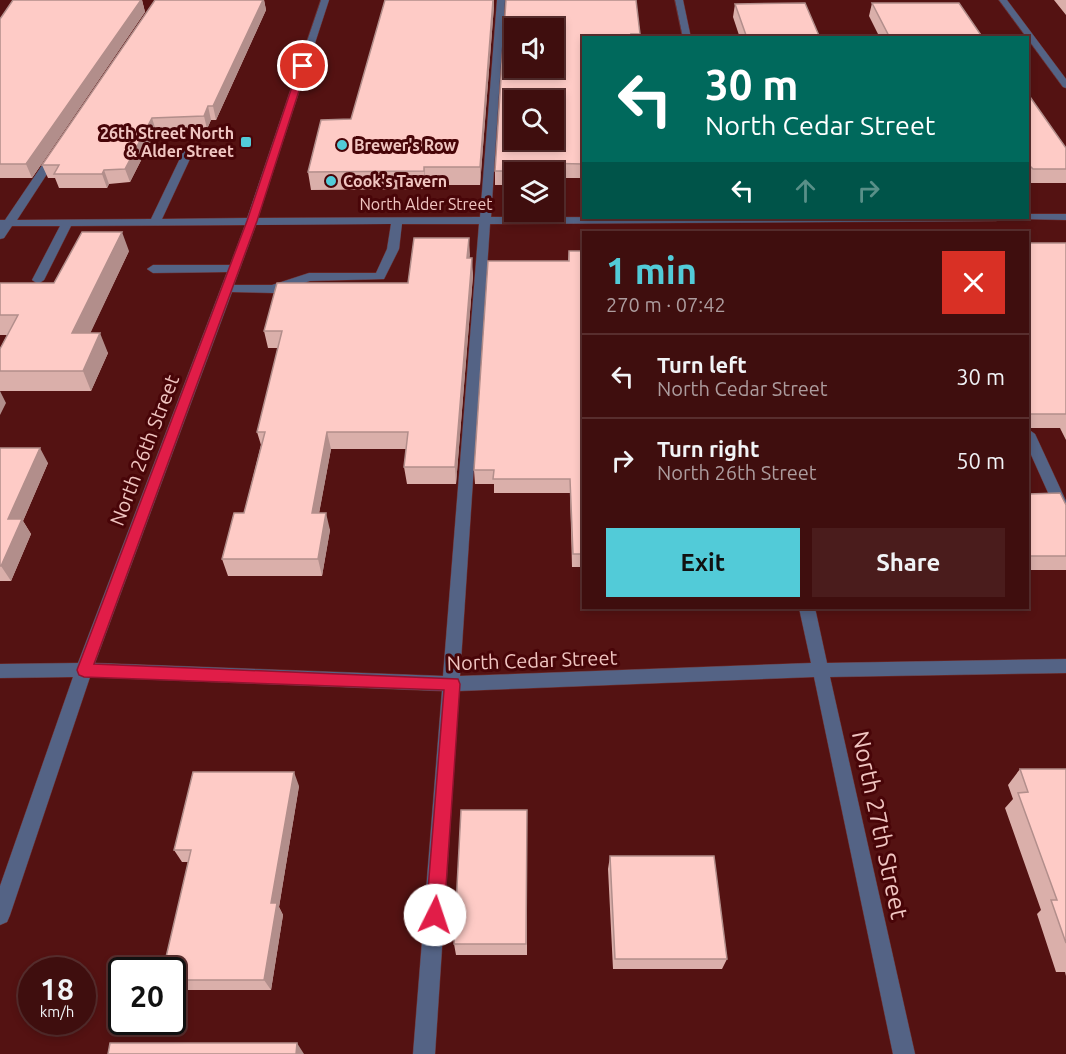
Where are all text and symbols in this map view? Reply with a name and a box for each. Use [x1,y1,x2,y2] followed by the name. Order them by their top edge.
[504,18,564,222] map controls
[504,18,564,78] button: sound
[277,40,328,91] pin
[286,49,319,82] icon: arrive
[606,60,684,138] icon: left
[705,61,799,108] text: 30 m
[504,90,564,150] button: search
[705,110,935,140] text: North Cedar Street
[100,124,234,160] place label: 26th Street North & Alder Street
[239,135,253,149] marker: 26th Street North & Alder Street
[354,136,456,154] place label: Brewer's Row
[335,138,349,152] marker: Brewer's Row
[504,162,564,222] button: layers
[343,172,447,190] place label: Cook's Tavern
[324,174,338,188] marker: Cook's Tavern
[726,174,759,207] icon: left
[789,174,822,207] icon: ahead
[852,174,885,207] icon: right
[359,195,493,213] street label: North Alder Street
[606,250,697,291] text: 1 min
[942,251,1005,314] button: close
[606,293,726,316] text: 270 m · 07:42
[657,352,747,377] text: Turn left
[606,360,639,393] icon: left
[956,364,1005,389] text: 30 m
[105,371,183,529] street label: North 26th Street
[657,377,828,400] text: North Cedar Street
[657,436,759,461] text: Turn right
[606,444,639,477] icon: right
[956,448,1005,473] text: 50 m
[657,461,817,484] text: North 26th Street
[606,528,800,597] button: Exit
[812,528,1005,597] button: Share
[446,646,618,674] street label: North Cedar Street
[847,728,913,922] street label: North 27th Street
[403,883,467,947] position arrow
[108,957,186,1035] speed limit sign: 20
[40,972,74,1006] text: 18
[40,1003,74,1020] text: km/h

